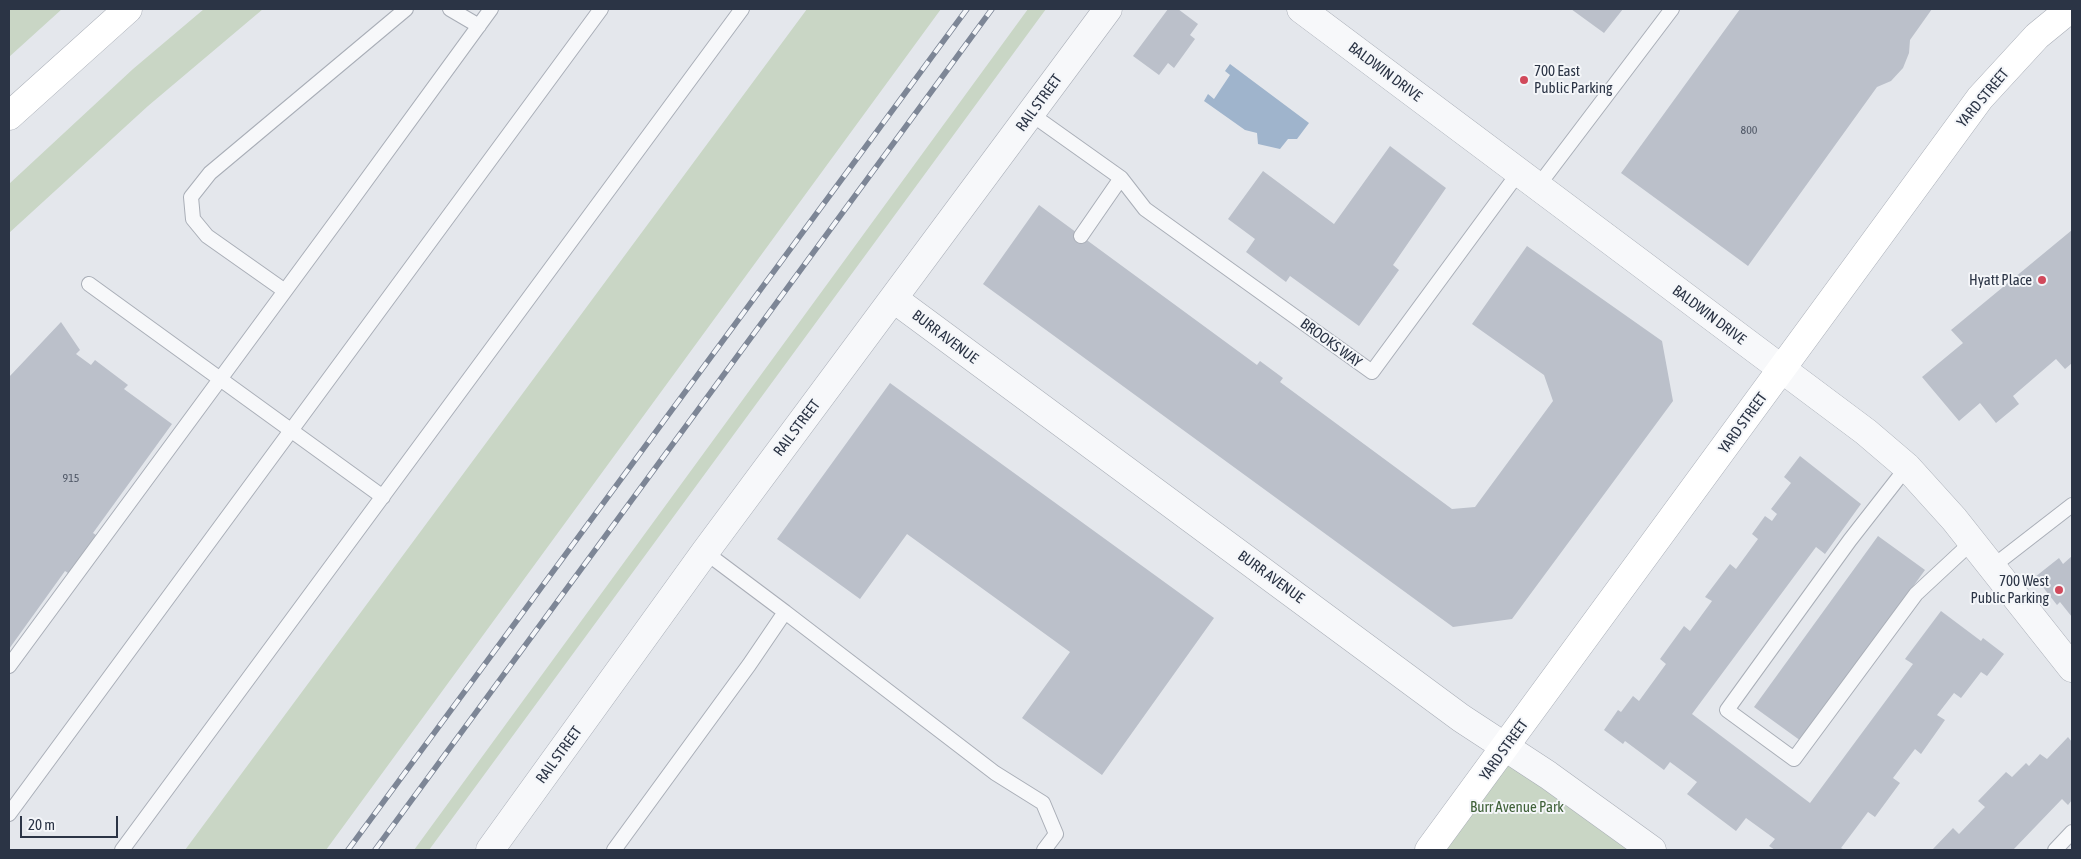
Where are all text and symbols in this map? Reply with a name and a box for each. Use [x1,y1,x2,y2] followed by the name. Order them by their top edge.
[1345,38,1425,106] street label: BALDWIN DRIVE
[1534,62,1613,97] place label: 700 East Public Parking
[1953,65,2013,131] street label: YARD STREET
[1012,71,1066,135] street label: RAIL STREET
[1518,74,1530,86] marker: 700 East Public Parking
[1741,123,1757,137] house number: 800
[1969,271,2032,289] place label: Hyatt Place
[2036,274,2048,286] marker: Hyatt Place
[1669,281,1749,349] street label: BALDWIN DRIVE
[908,306,982,368] street label: BURR AVENUE
[1297,315,1365,371] street label: BROOKS WAY
[1715,389,1771,457] street label: YARD STREET
[770,396,824,460] street label: RAIL STREET
[63,471,79,485] house number: 915
[1234,547,1308,607] street label: BURR AVENUE
[1970,572,2049,607] place label: 700 West Public Parking
[2053,584,2065,596] marker: 700 West Public Parking
[1476,716,1532,784] street label: YARD STREET
[532,723,586,787] street label: RAIL STREET
[1470,798,1564,816] park label: Burr Avenue Park
[22,806,120,838] scale bar
[28,816,55,833] text: 20 m

